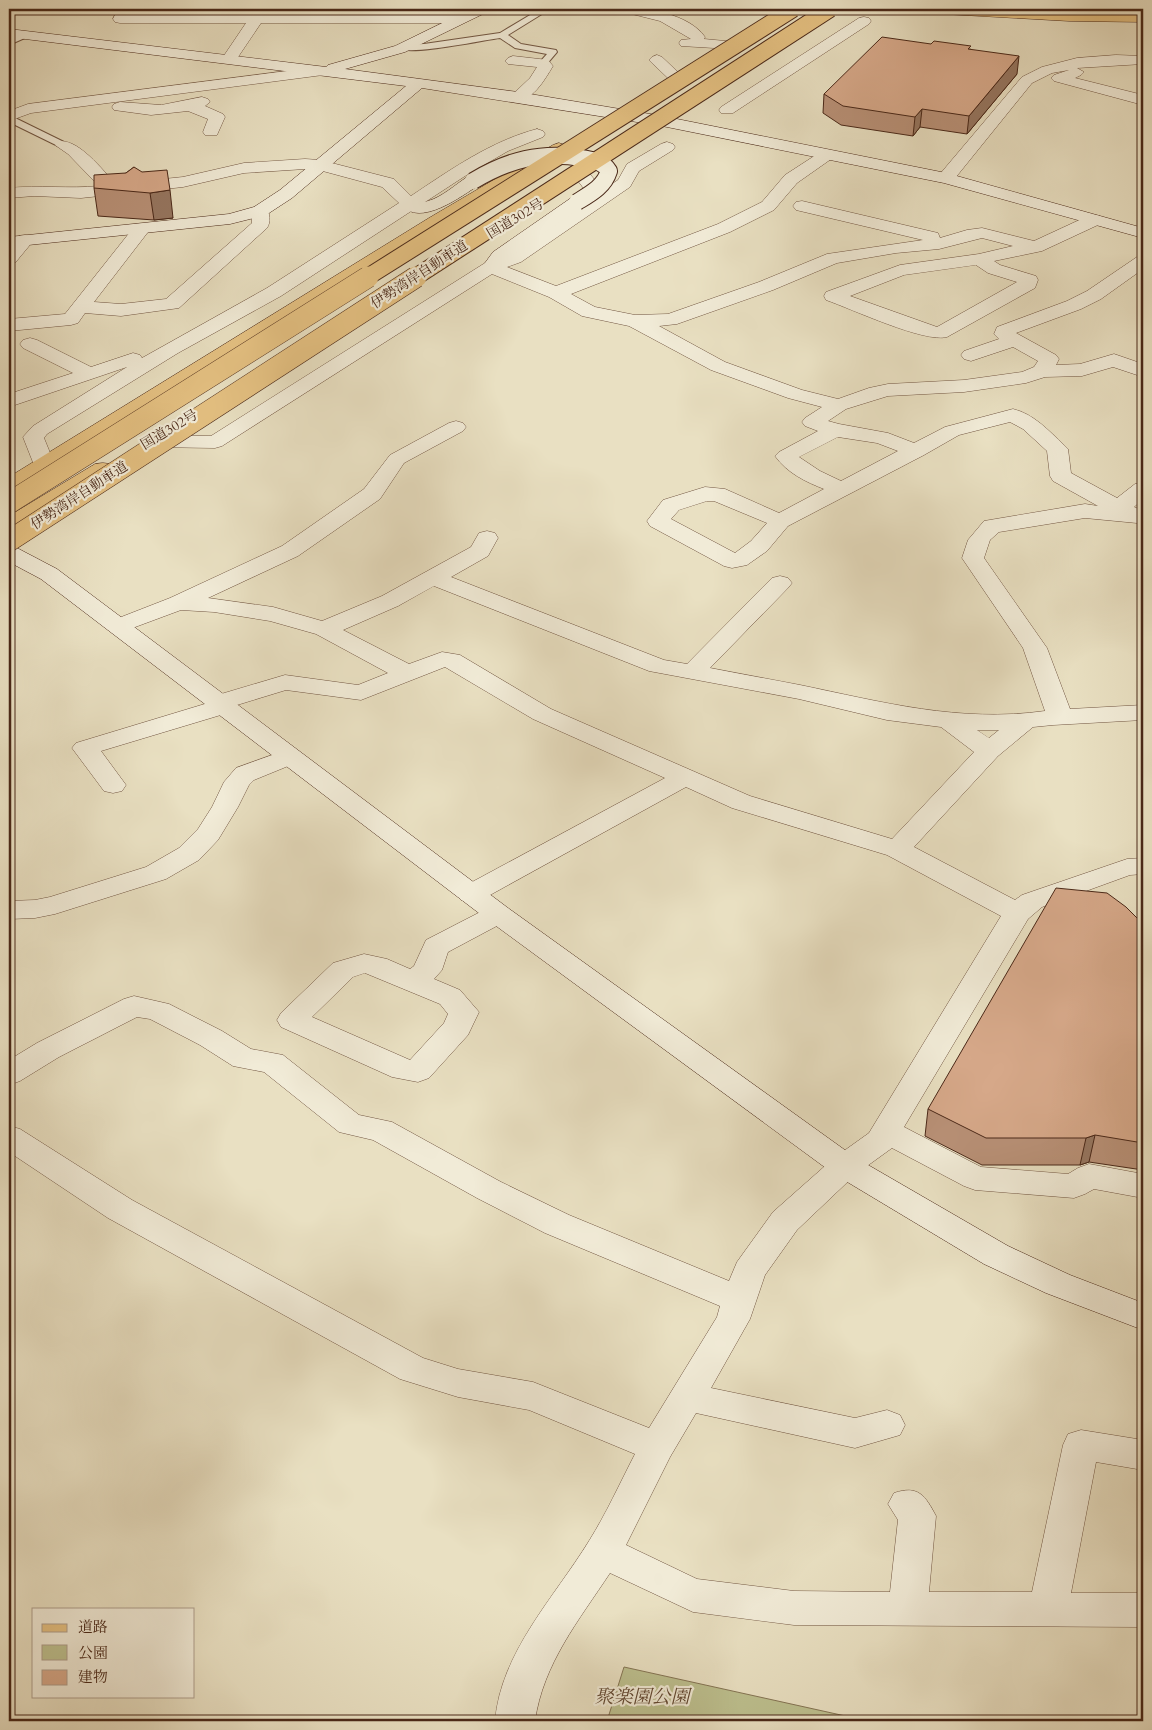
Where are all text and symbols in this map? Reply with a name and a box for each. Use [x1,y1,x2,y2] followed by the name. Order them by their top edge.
[483,194,547,243] street label: 国道302号
[367,236,471,313] street label: 伊勢湾岸自動車道
[137,405,201,454] street label: 国道302号
[27,457,131,534] street label: 伊勢湾岸自動車道
[32,1608,195,1698] legend
[78,1617,108,1637] text: 道路
[78,1643,108,1663] text: 公園
[78,1667,108,1687] text: 建物
[594,1684,692,1710] park label: 聚楽園公園

